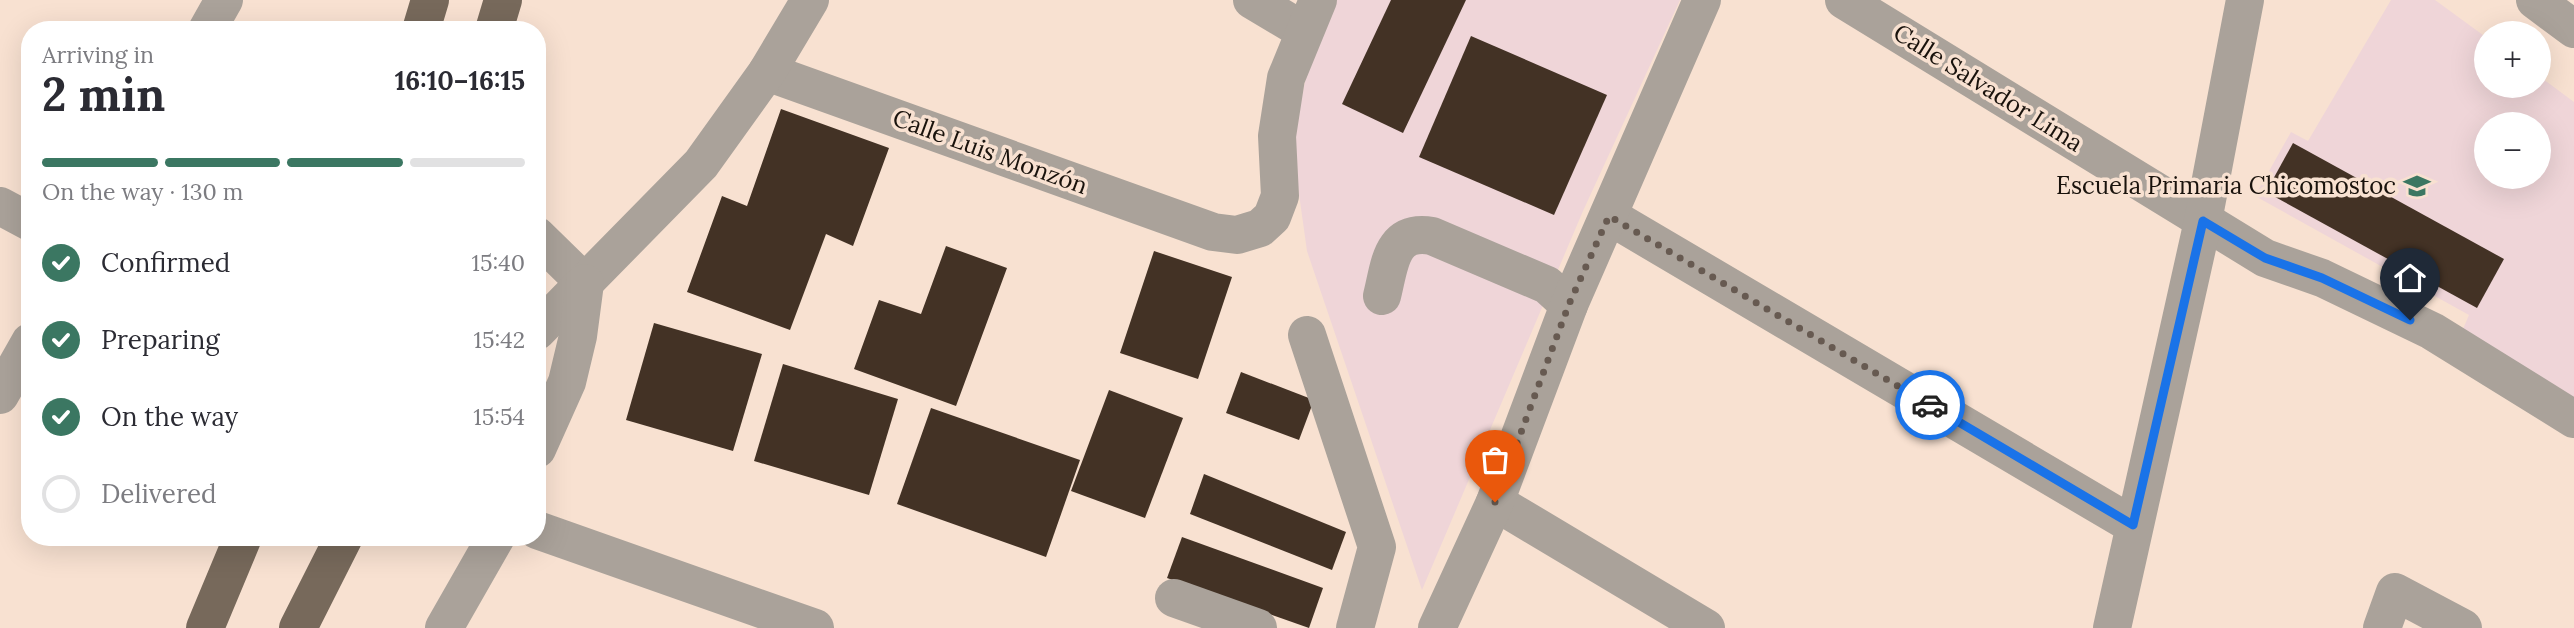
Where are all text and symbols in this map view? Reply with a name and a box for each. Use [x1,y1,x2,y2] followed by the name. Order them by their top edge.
[1888,17,2089,158] street label: Calle Salvador Lima
[2474,21,2551,189] map controls
[2474,21,2551,98] button: +
[42,40,154,69] text: Arriving in
[395,64,525,97] text: 16:10–16:15
[42,65,165,124] text: 2 min
[889,102,1092,201] street label: Calle Luis Monzón
[2474,112,2551,189] button: −
[2056,170,2396,201] place label: Escuela Primaria Chicomostoc
[2402,171,2432,201] school or university icon: Escuela Primaria Chicomostoc
[42,177,243,206] text: On the way · 130 m
[42,244,80,282] icon: check
[101,246,230,279] text: Confirmed
[472,248,525,277] text: 15:40
[2380,248,2440,320] pin
[2391,259,2429,297] icon: home
[42,321,80,359] icon: check
[101,323,220,356] text: Preparing
[474,325,525,354] text: 15:42
[1895,370,1965,440] courier
[1911,386,1949,424] icon: car
[42,398,80,436] icon: check
[101,400,238,433] text: On the way
[473,402,525,431] text: 15:54
[1465,430,1525,502] pin
[1476,441,1514,479] icon: bag
[101,477,217,510] text: Delivered

